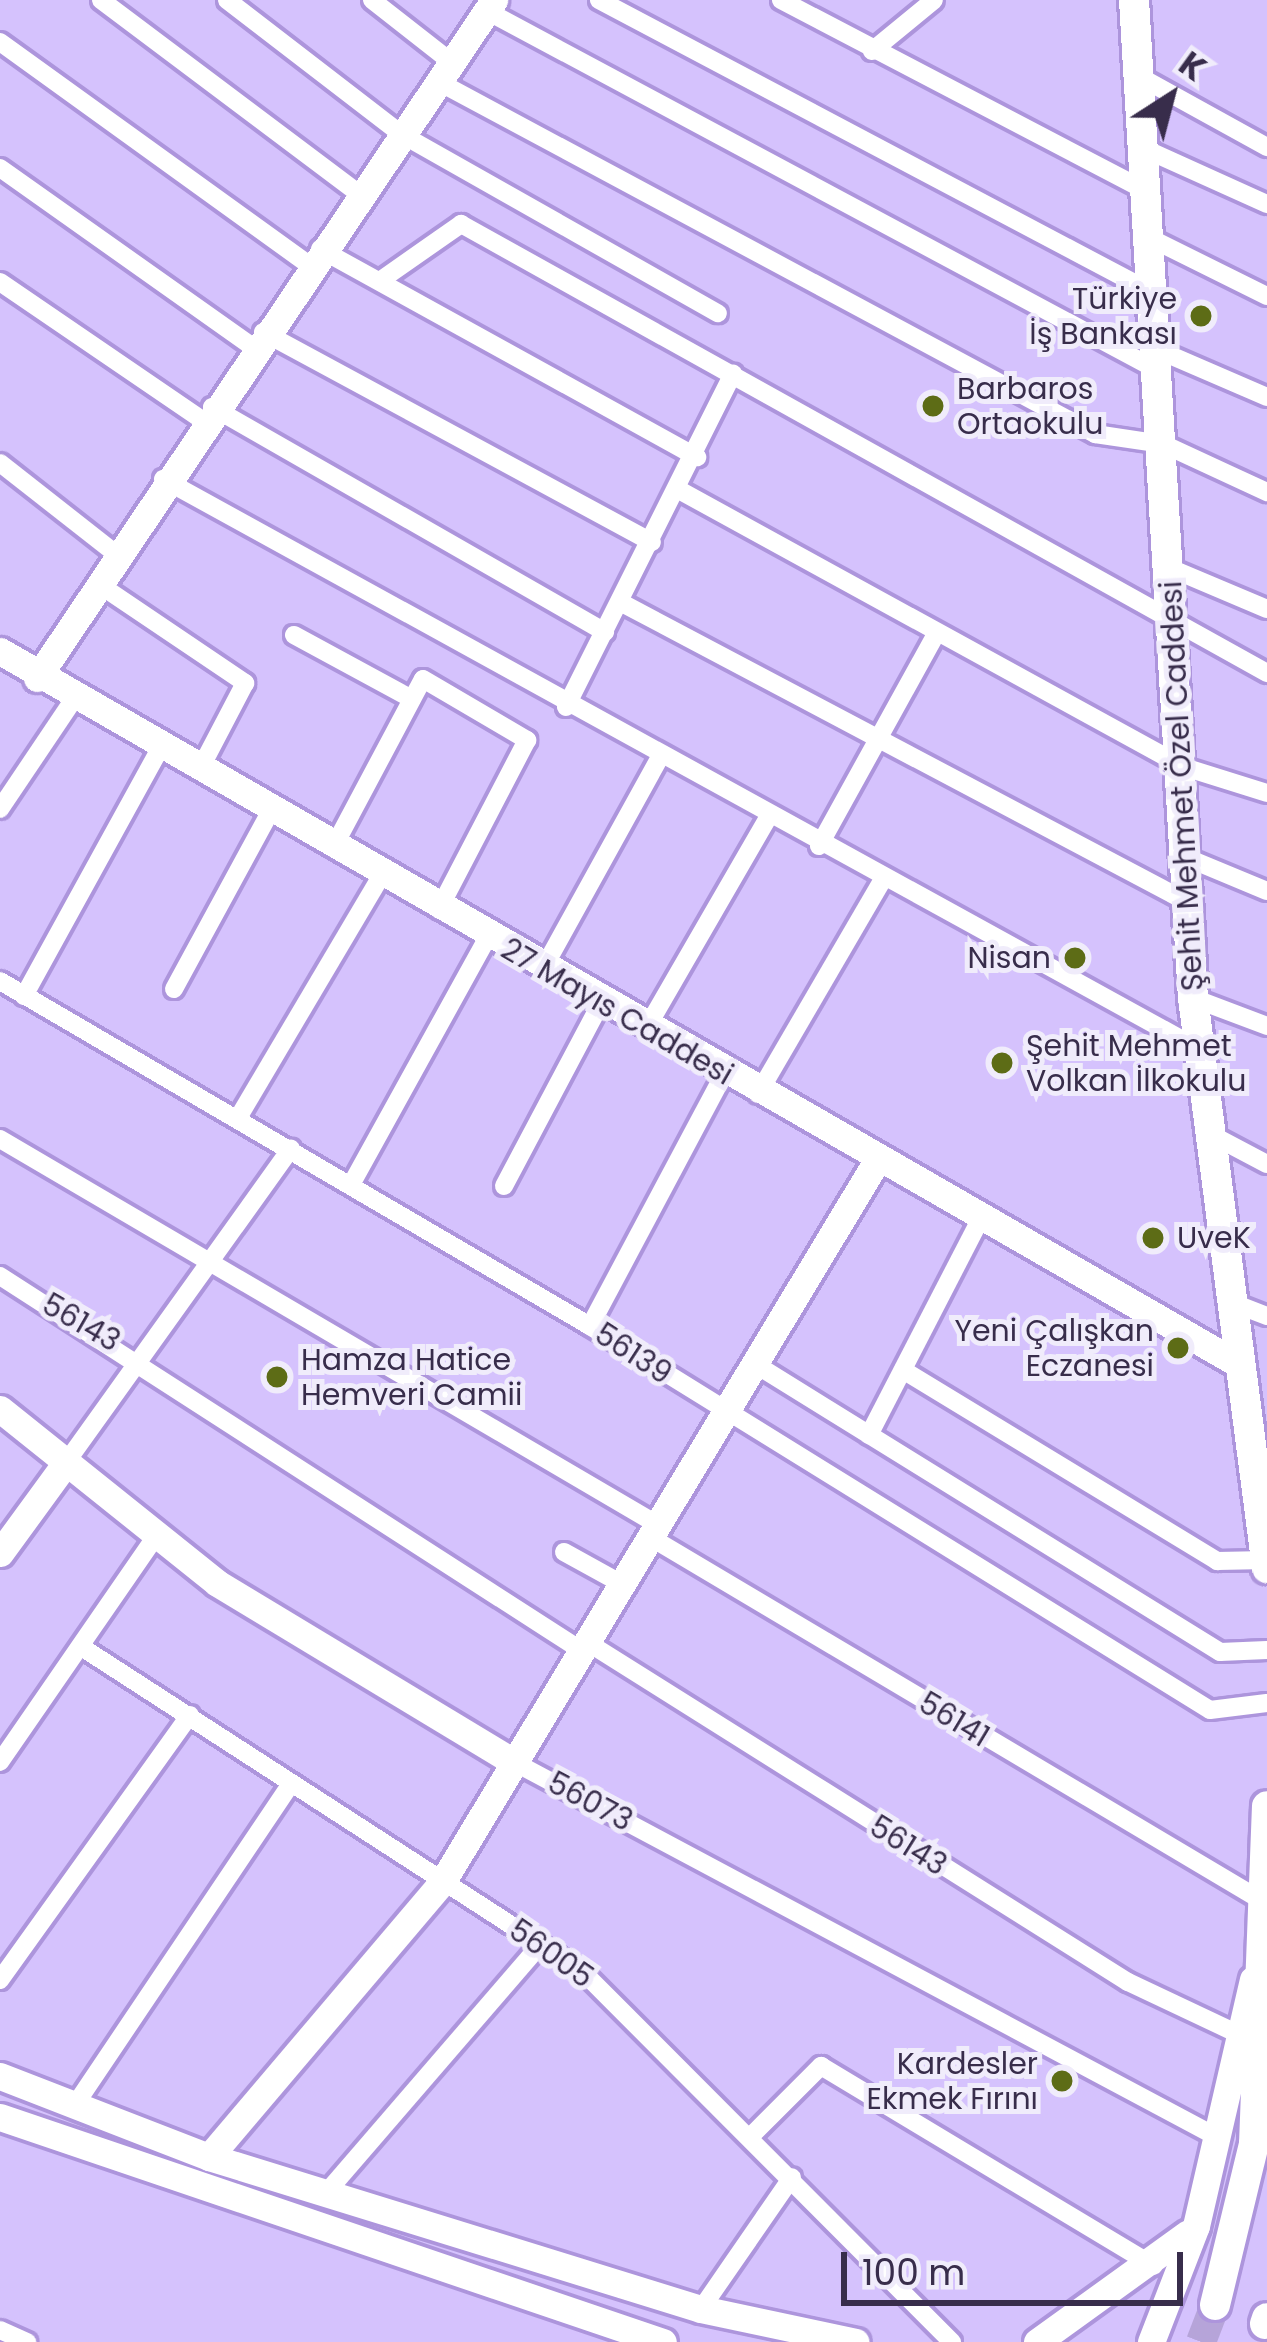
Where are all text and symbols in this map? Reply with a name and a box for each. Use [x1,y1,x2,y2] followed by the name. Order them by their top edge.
[1111,36,1231,156] north arrow
[1169,41,1216,92] text: K
[1029,281,1177,352] place label: Türkiye İş Bankası
[1188,303,1214,329] marker: Türkiye İş Bankası
[957,371,1103,442] place label: Barbaros Ortaokulu
[920,393,946,419] marker: Barbaros Ortaokulu
[1153,580,1211,992] street label: Şehit Mehmet Özel Caddesi
[495,931,739,1093] street label: 27 Mayıs Caddesi
[967,940,1051,976] place label: Nisan
[1062,945,1088,971] marker: Nisan
[1026,1028,1246,1098] place label: Şehit Mehmet Volkan İlkokulu
[989,1050,1015,1076] marker: Şehit Mehmet Volkan İlkokulu
[1177,1220,1251,1256] place label: UveK
[1140,1225,1166,1251] marker: UveK
[36,1286,126,1360] street label: 56143
[955,1313,1154,1384] place label: Yeni Çalışkan Eczanesi
[588,1316,678,1392] street label: 56139
[1165,1335,1191,1361] marker: Yeni Çalışkan Eczanesi
[301,1342,522,1412] place label: Hamza Hatice Hemveri Camii
[264,1364,290,1390] marker: Hamza Hatice Hemveri Camii
[912,1685,996,1755] street label: 56141
[541,1765,639,1839] street label: 56073
[863,1808,953,1884] street label: 56143
[502,1912,600,1996] street label: 56005
[867,2046,1038,2116] place label: Kardesler Ekmek Fırını
[1049,2068,1075,2094] marker: Kardesler Ekmek Fırını
[847,2228,1189,2302] scale bar
[862,2247,965,2298] text: 100 m

